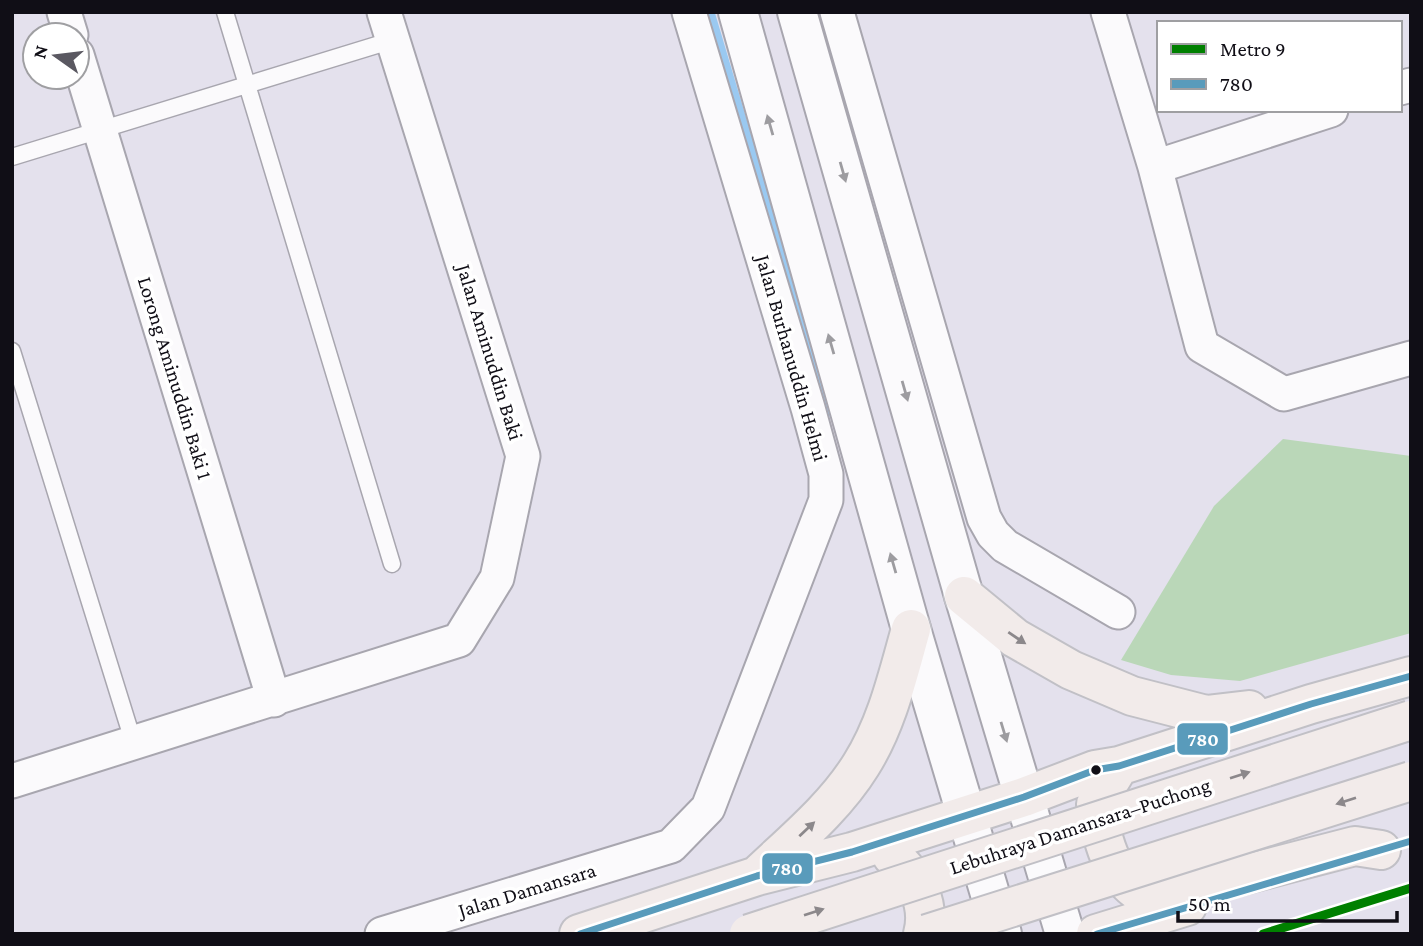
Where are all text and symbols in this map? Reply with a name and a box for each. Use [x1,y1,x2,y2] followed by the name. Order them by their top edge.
[21,21,91,91] north arrow
[1157,21,1402,112] legend
[1220,37,1286,61] text: Metro 9
[28,43,52,61] text: N
[1220,72,1253,96] text: 780
[764,114,774,135] one-way arrow
[838,161,849,183] one-way arrow
[750,250,833,464] street label: Jalan Burhanuddin Helmi
[451,259,528,443] street label: Jalan Aminuddin Baki
[133,274,217,482] street label: Lorong Aminuddin Baki 1
[825,333,836,355] one-way arrow
[900,380,911,402] one-way arrow
[887,552,897,573] one-way arrow
[1008,631,1026,645] one-way arrow
[1000,721,1010,742] one-way arrow
[1176,722,1229,756] line badge: 780
[1187,729,1219,750] text: 780
[1089,763,1103,777] unlabelled marker
[1230,769,1251,779] one-way arrow
[947,772,1213,880] street label: Lebuhraya Damansara–Puchong
[1335,797,1356,807] one-way arrow
[798,821,816,837] one-way arrow
[761,852,814,885] line badge: 780
[453,858,599,923] street label: Jalan Damansara
[771,858,803,879] text: 780
[1178,880,1397,924] scale bar
[1188,892,1231,916] text: 50 m
[803,907,824,917] one-way arrow

